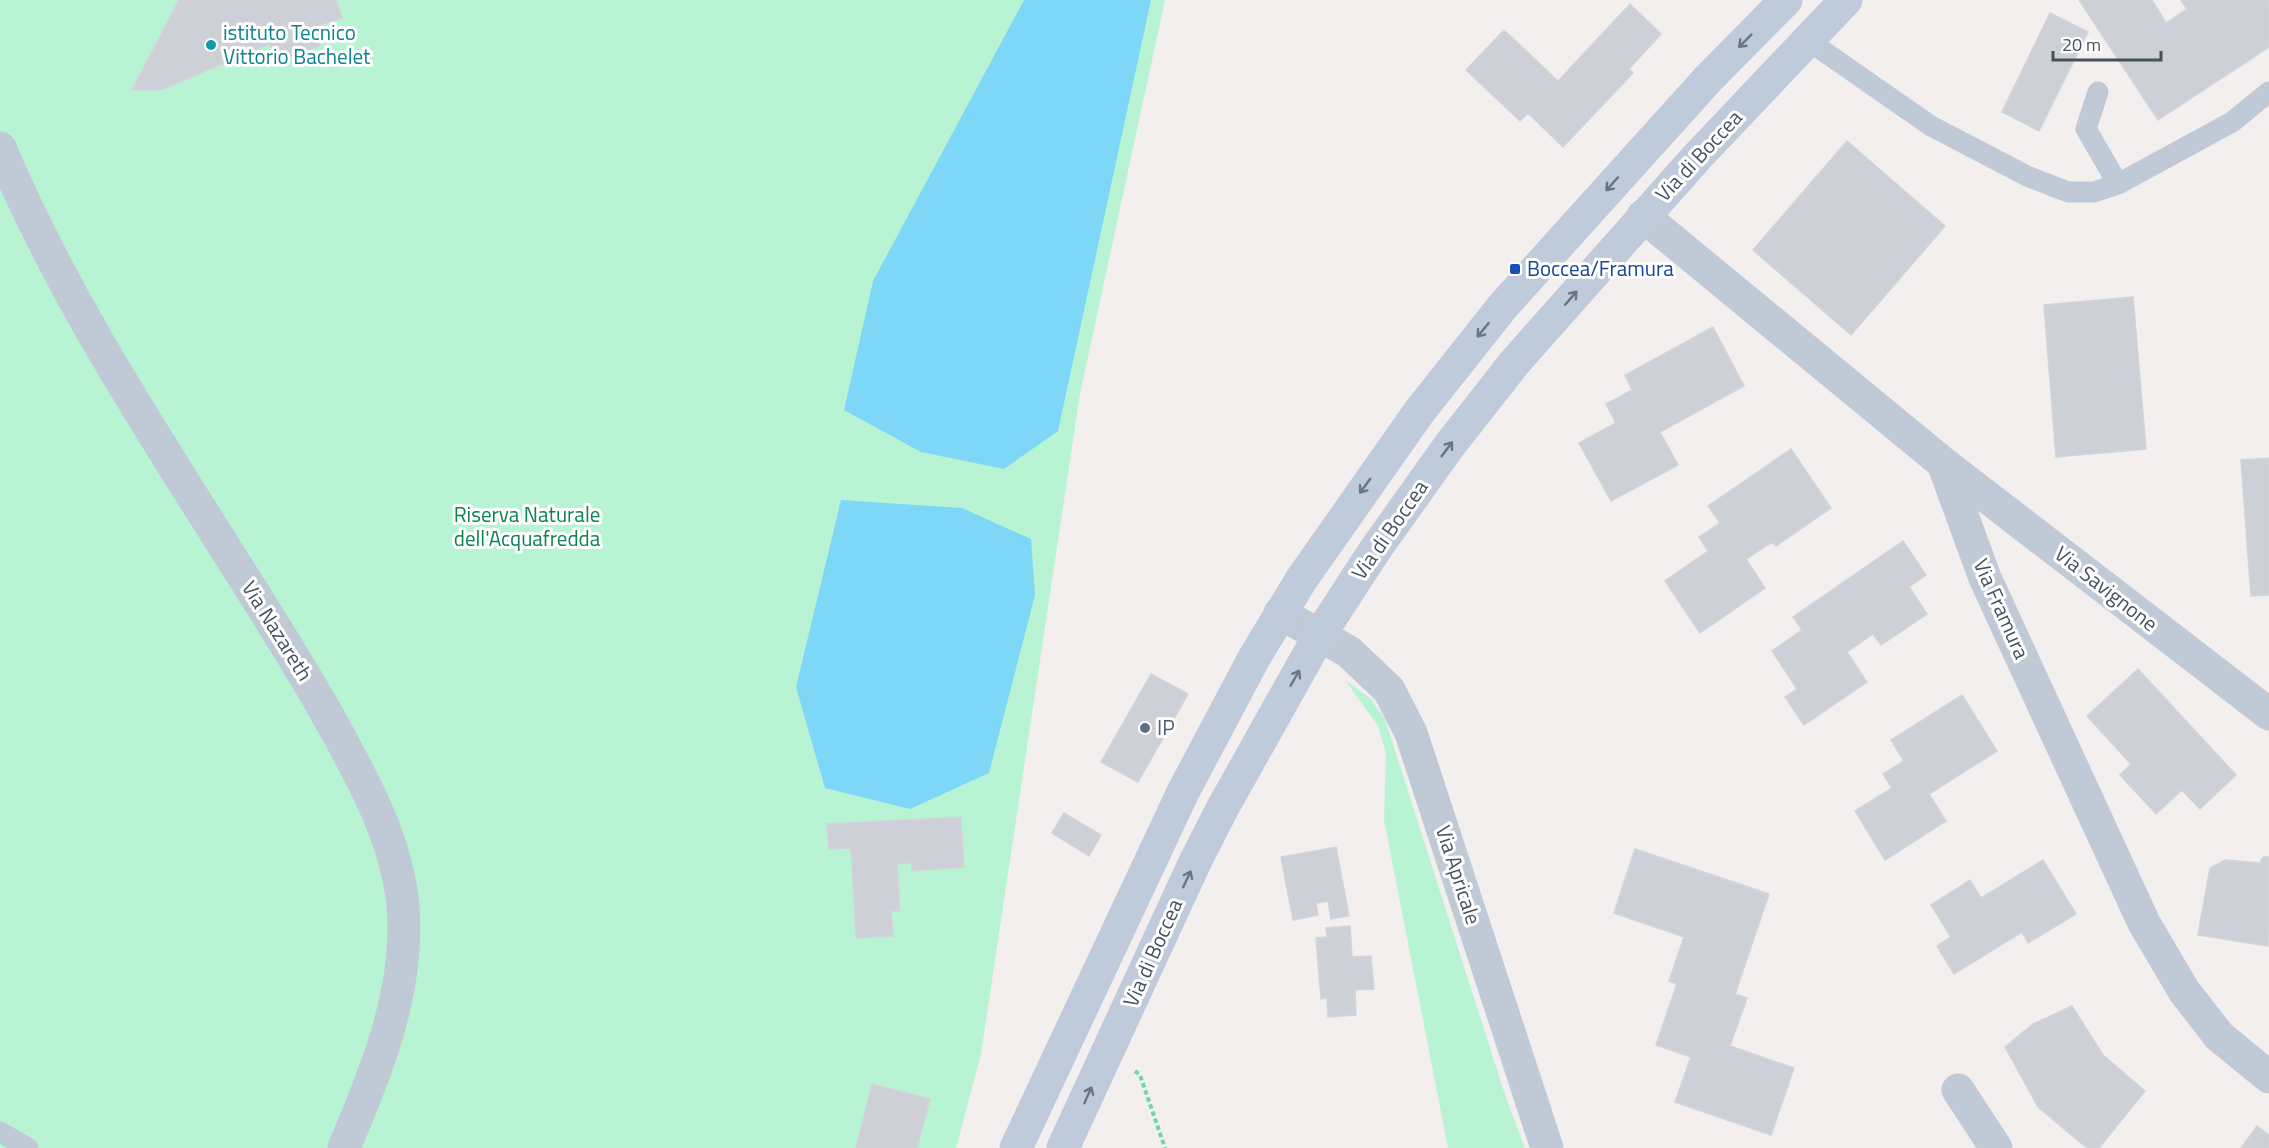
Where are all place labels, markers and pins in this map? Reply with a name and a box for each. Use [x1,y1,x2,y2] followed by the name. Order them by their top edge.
[223,16,371,72] place label: istituto Tecnico Vittorio Bachelet
[204,38,218,52] marker: istituto Tecnico Vittorio Bachelet
[1527,252,1674,284] place label: Boccea/Framura
[1508,262,1522,276] marker: Boccea/Framura
[1157,711,1175,743] place label: IP
[1138,721,1152,735] marker: IP

